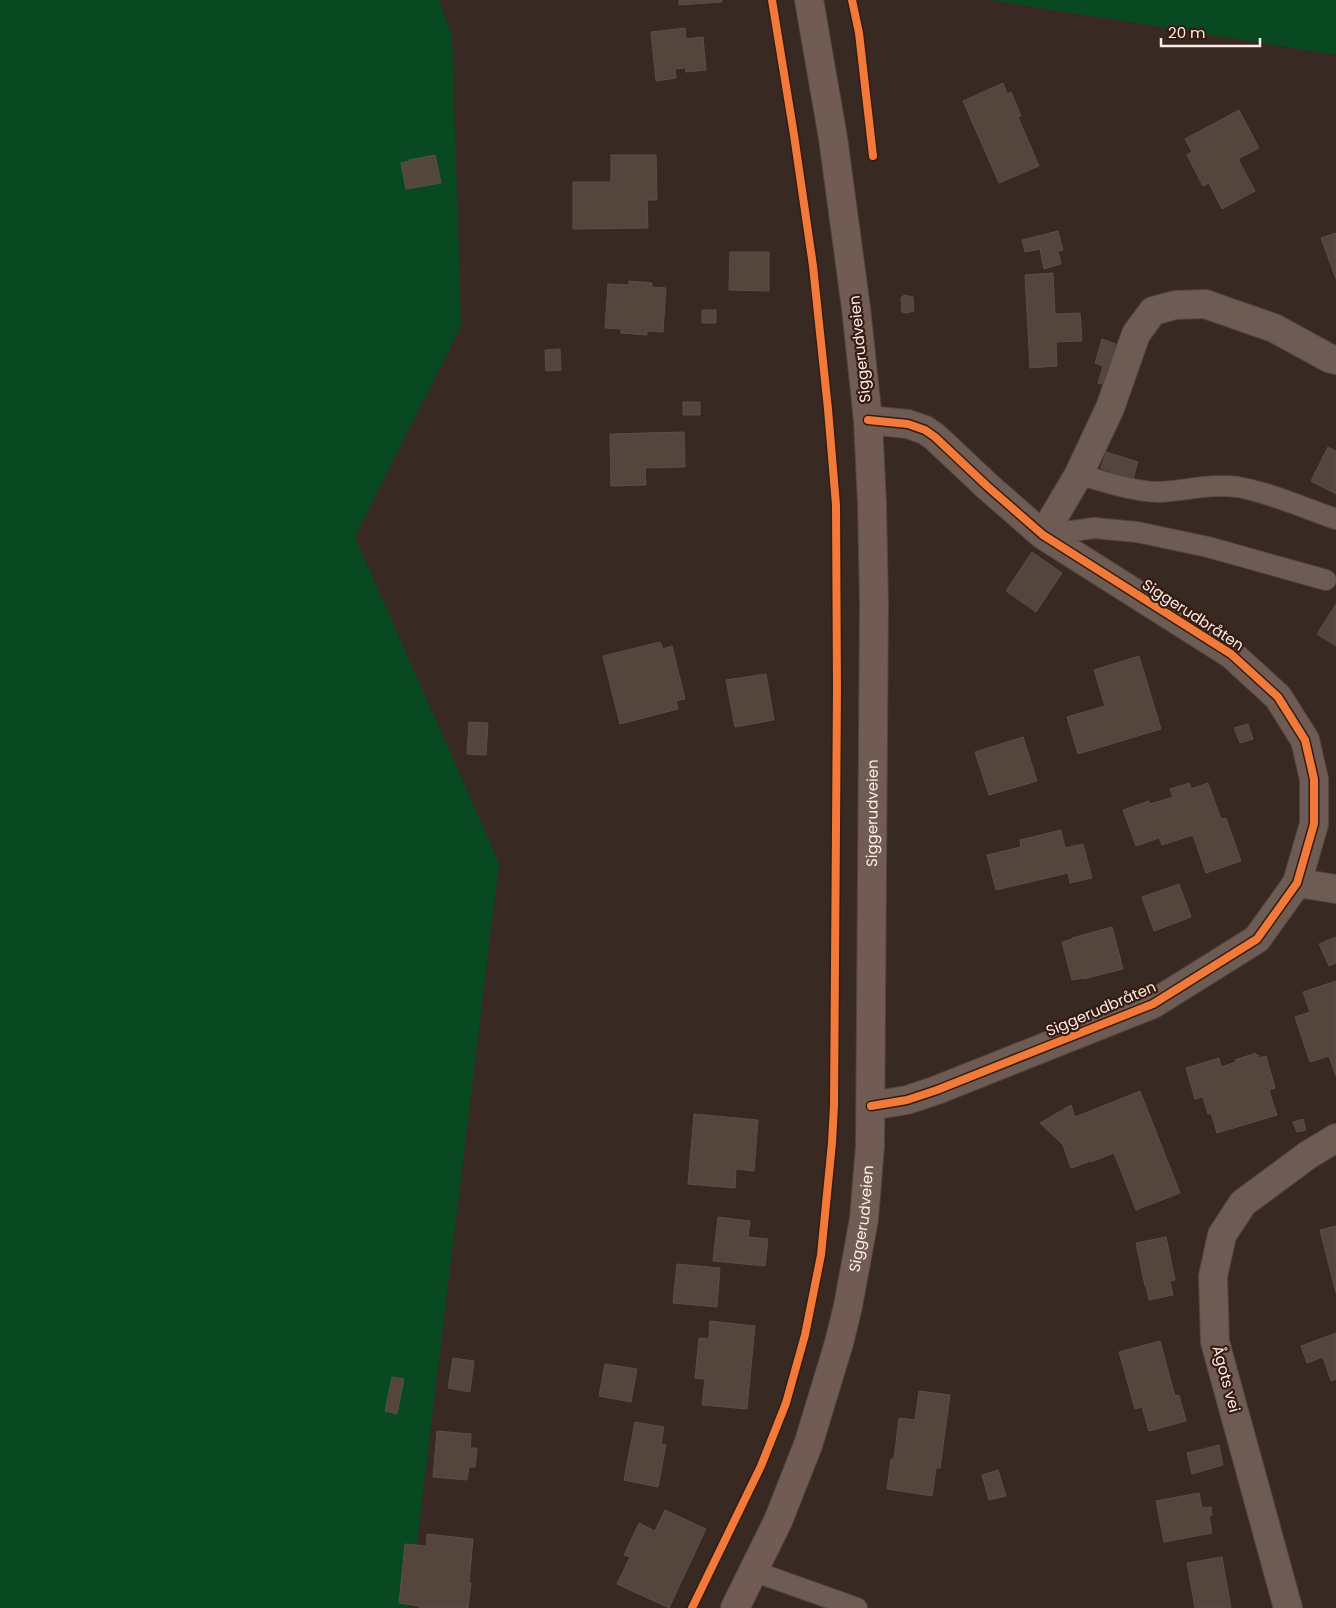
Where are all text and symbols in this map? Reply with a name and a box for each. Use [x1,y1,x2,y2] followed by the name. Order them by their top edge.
[1161,15,1260,47] scale bar
[1168,22,1206,43] text: 20 m
[843,294,876,404] street label: Siggerudveien
[1138,574,1248,655] street label: Siggerudbråten
[861,759,883,867] street label: Siggerudveien
[1043,976,1159,1041] street label: Siggerudbråten
[843,1164,878,1274] street label: Siggerudveien
[1207,1343,1245,1415] street label: Ågots vei

